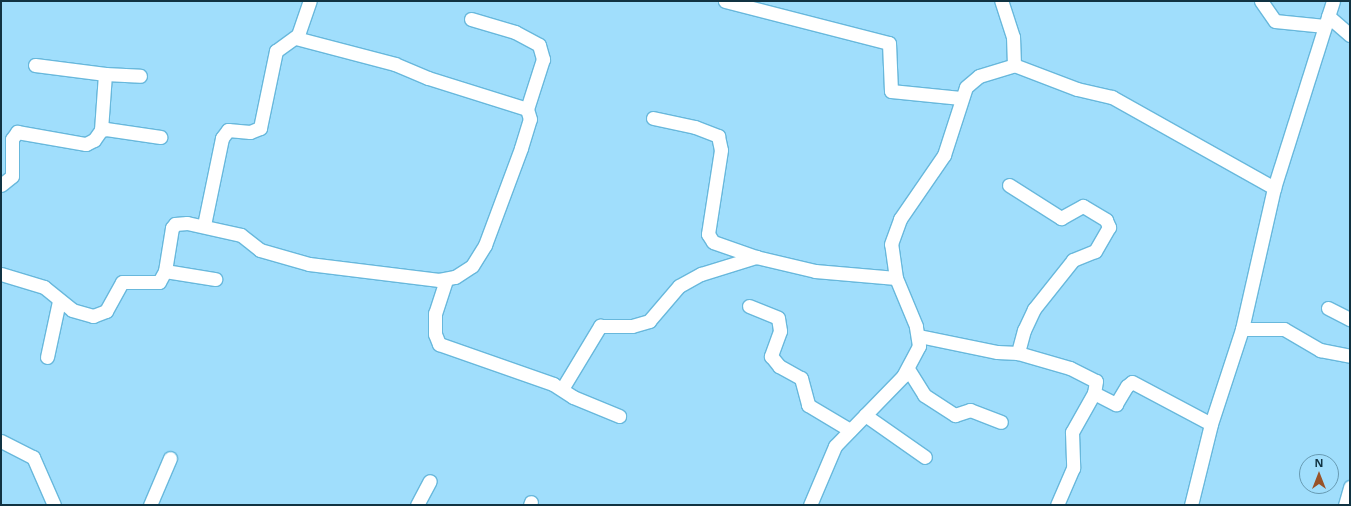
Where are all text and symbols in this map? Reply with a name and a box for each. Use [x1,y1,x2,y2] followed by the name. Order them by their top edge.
[1299,454,1339,494] north arrow
[1315,455,1323,470] text: N

